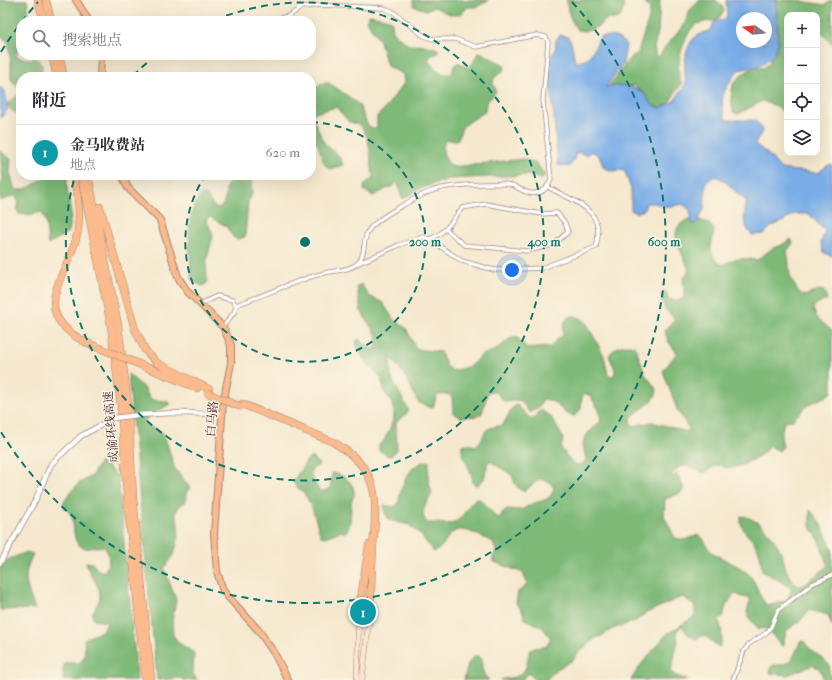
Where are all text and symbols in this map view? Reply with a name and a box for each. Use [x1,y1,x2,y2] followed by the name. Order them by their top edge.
[736,12,772,48] north arrow
[784,12,820,156] map controls
[784,12,820,48] button: +
[16,16,316,60] search box
[30,27,52,49] icon: search
[62,31,122,49] text: 搜索地点
[784,48,820,84] button: −
[784,84,820,120] button: locate
[32,90,66,110] text: 附近
[784,120,820,156] button: layers
[70,136,145,154] text: 金马收费站
[43,145,47,160] text: 1
[266,145,300,160] text: 620 m
[70,157,96,172] text: 地点
[298,235,312,249] centre of rings
[409,235,442,249] text: 200 m
[527,235,561,250] text: 400 m
[648,235,681,249] text: 600 m
[502,260,522,280] your location
[101,391,121,463] street label: 成渝环线高速
[203,400,221,438] street label: 白马路
[350,597,376,627] pin: 1

